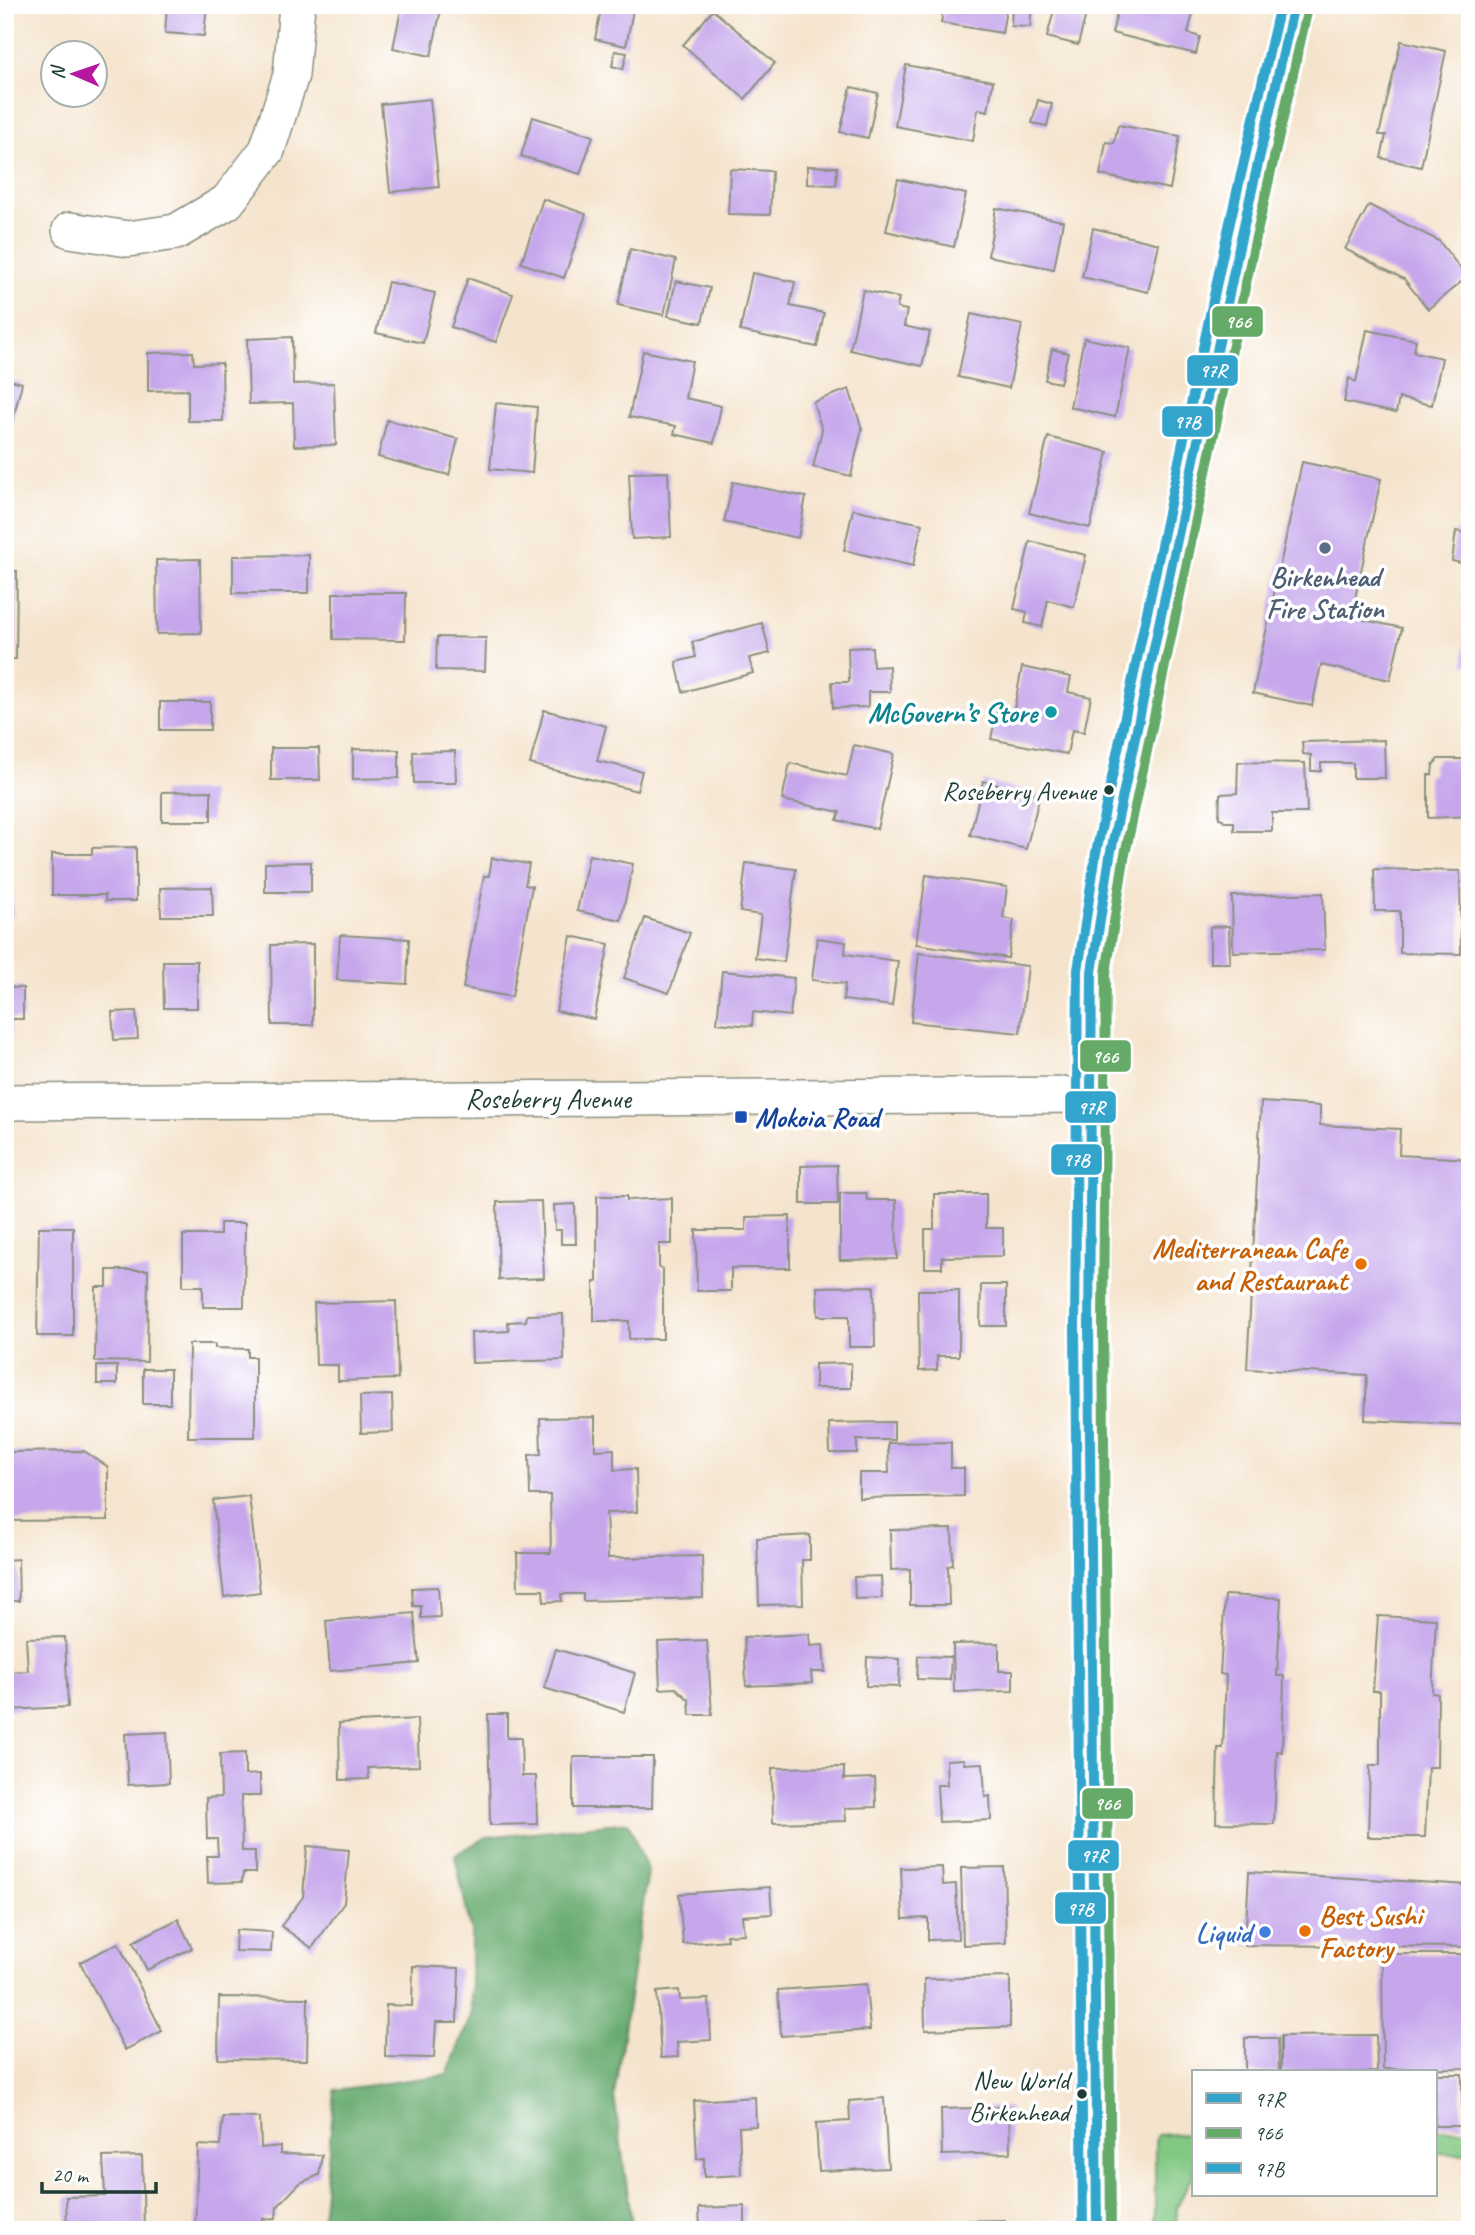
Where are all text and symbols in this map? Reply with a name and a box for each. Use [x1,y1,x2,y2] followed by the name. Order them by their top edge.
[38,38,108,108] north arrow
[46,64,70,80] text: N
[1211,305,1264,338] line badge: 966
[1225,310,1253,334] text: 966
[1186,354,1239,387] line badge: 97R
[1199,359,1229,383] text: 97R
[1161,405,1214,438] line badge: 97B
[1174,410,1202,434] text: 97B
[1317,540,1333,556] marker: Birkenhead Fire Station
[1266,559,1385,626] place label: Birkenhead Fire Station
[868,695,1040,730] place label: McGovern’s Store
[1043,704,1059,720] marker: McGovern’s Store
[942,775,1098,808] place label: Roseberry Avenue
[1102,783,1116,797] marker: Roseberry Avenue
[1079,1039,1132,1073] line badge: 966
[1092,1045,1120,1069] text: 966
[465,1081,633,1116] street label: Roseberry Avenue
[1064,1090,1117,1124] line badge: 97R
[1077,1096,1107,1120] text: 97R
[755,1100,884,1135] place label: Mokoia Road
[733,1109,749,1125] marker: Mokoia Road
[1050,1143,1103,1176] line badge: 97B
[1063,1148,1091,1172] text: 97B
[1152,1231,1350,1298] place label: Mediterranean Cafe and Restaurant
[1353,1256,1369,1272] marker: Mediterranean Cafe and Restaurant
[1081,1787,1134,1820] line badge: 966
[1094,1792,1122,1816] text: 966
[1067,1839,1120,1872] line badge: 97R
[1080,1844,1110,1868] text: 97R
[1054,1891,1107,1925] line badge: 97B
[1067,1897,1095,1921] text: 97B
[1319,1898,1425,1965] place label: Best Sushi Factory
[1196,1915,1256,1950] place label: Liquid
[1297,1923,1313,1939] marker: Best Sushi Factory
[1257,1924,1273,1940] marker: Liquid
[969,2064,1073,2129] place label: New World Birkenhead
[1192,2070,1436,2196] legend
[1254,2086,1287,2112] text: 97R
[1075,2087,1089,2101] marker: New World Birkenhead
[1254,2120,1283,2146] text: 966
[42,2151,156,2195] scale bar
[1254,2156,1286,2182] text: 97B
[52,2162,90,2188] text: 20 m

